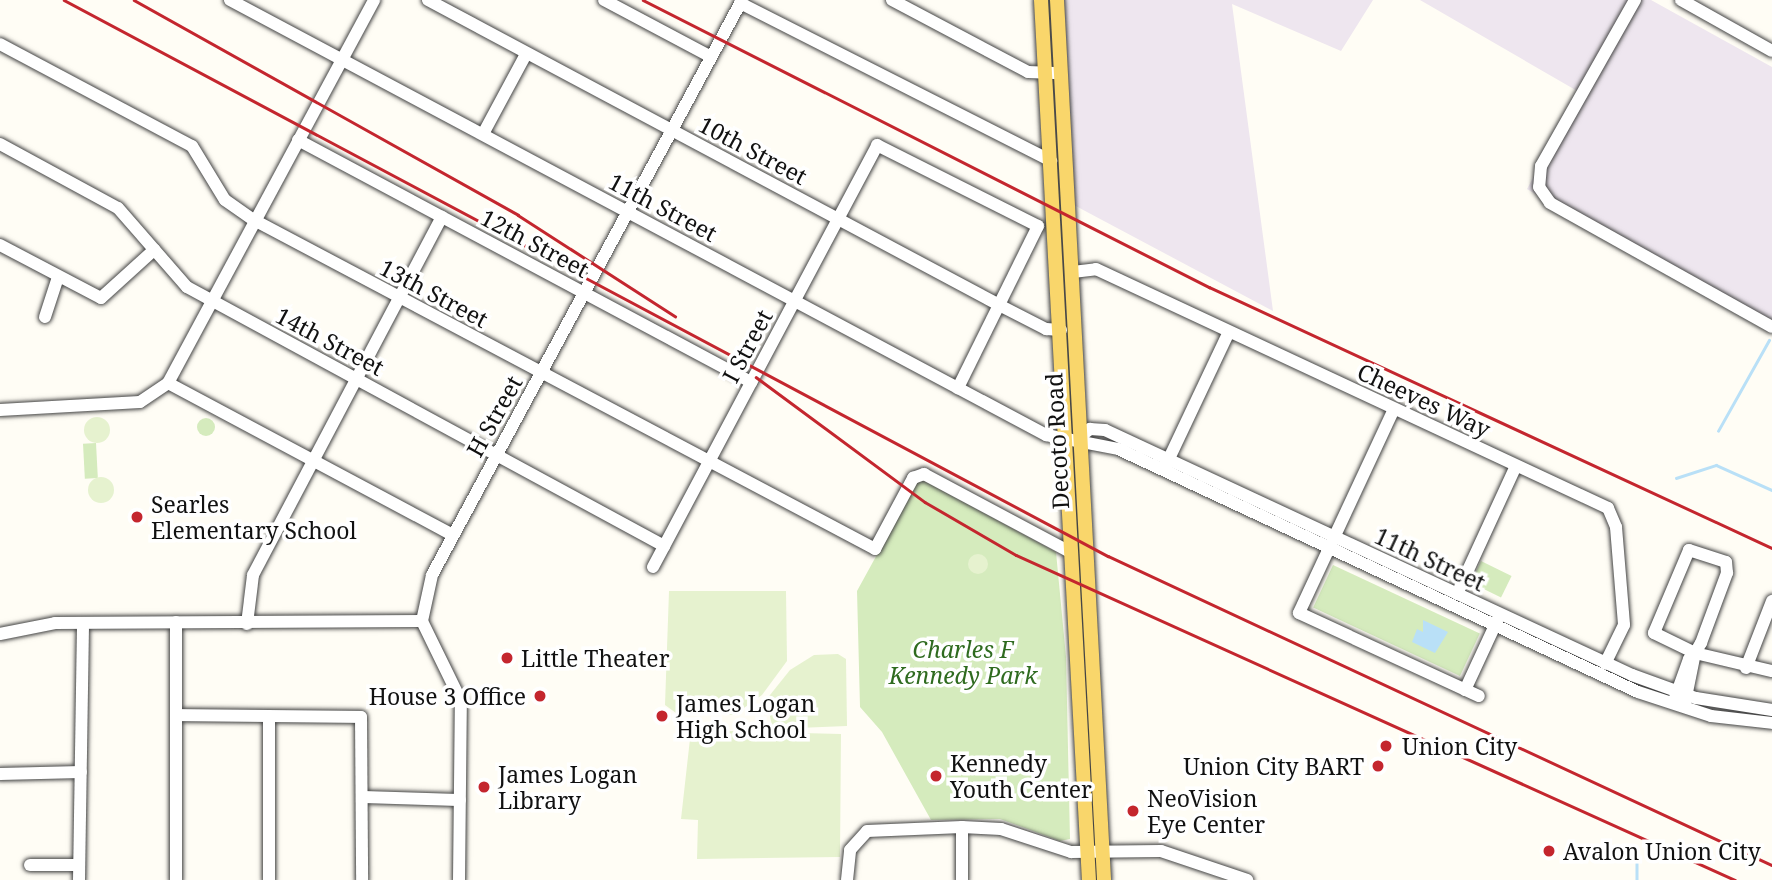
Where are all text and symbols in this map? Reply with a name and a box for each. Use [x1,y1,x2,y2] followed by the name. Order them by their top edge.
[694,110,812,190] street label: 10th Street
[604,167,722,247] street label: 11th Street
[476,203,594,283] street label: 12th Street
[375,253,493,333] street label: 13th Street
[271,301,389,381] street label: 14th Street
[716,305,778,387] street label: I Street
[1353,357,1495,443] street label: Cheeves Way
[461,371,527,461] street label: H Street
[1040,372,1074,510] street label: Decoto Road
[151,490,357,544] place label: Searles Elementary School
[129,509,145,525] marker: Searles Elementary School
[1370,521,1490,597] street label: 11th Street
[889,635,1037,689] park label: Charles F Kennedy Park
[521,644,669,672] place label: Little Theater
[499,650,515,666] marker: Little Theater
[369,682,526,710] place label: House 3 Office
[532,688,548,704] marker: House 3 Office
[676,689,815,743] place label: James Logan High School
[654,708,670,724] marker: James Logan High School
[1402,732,1517,760] place label: Union City
[1376,736,1396,756] marker: Union City
[950,749,1092,803] place label: Kennedy Youth Center
[1183,752,1364,780] place label: Union City BART
[1370,758,1386,774] marker: Union City BART
[498,760,637,814] place label: James Logan Library
[928,768,944,784] marker: Kennedy Youth Center
[476,779,492,795] marker: James Logan Library
[1147,784,1265,838] place label: NeoVision Eye Center
[1125,803,1141,819] marker: NeoVision Eye Center
[1563,837,1761,865] place label: Avalon Union City
[1541,843,1557,859] marker: Avalon Union City

